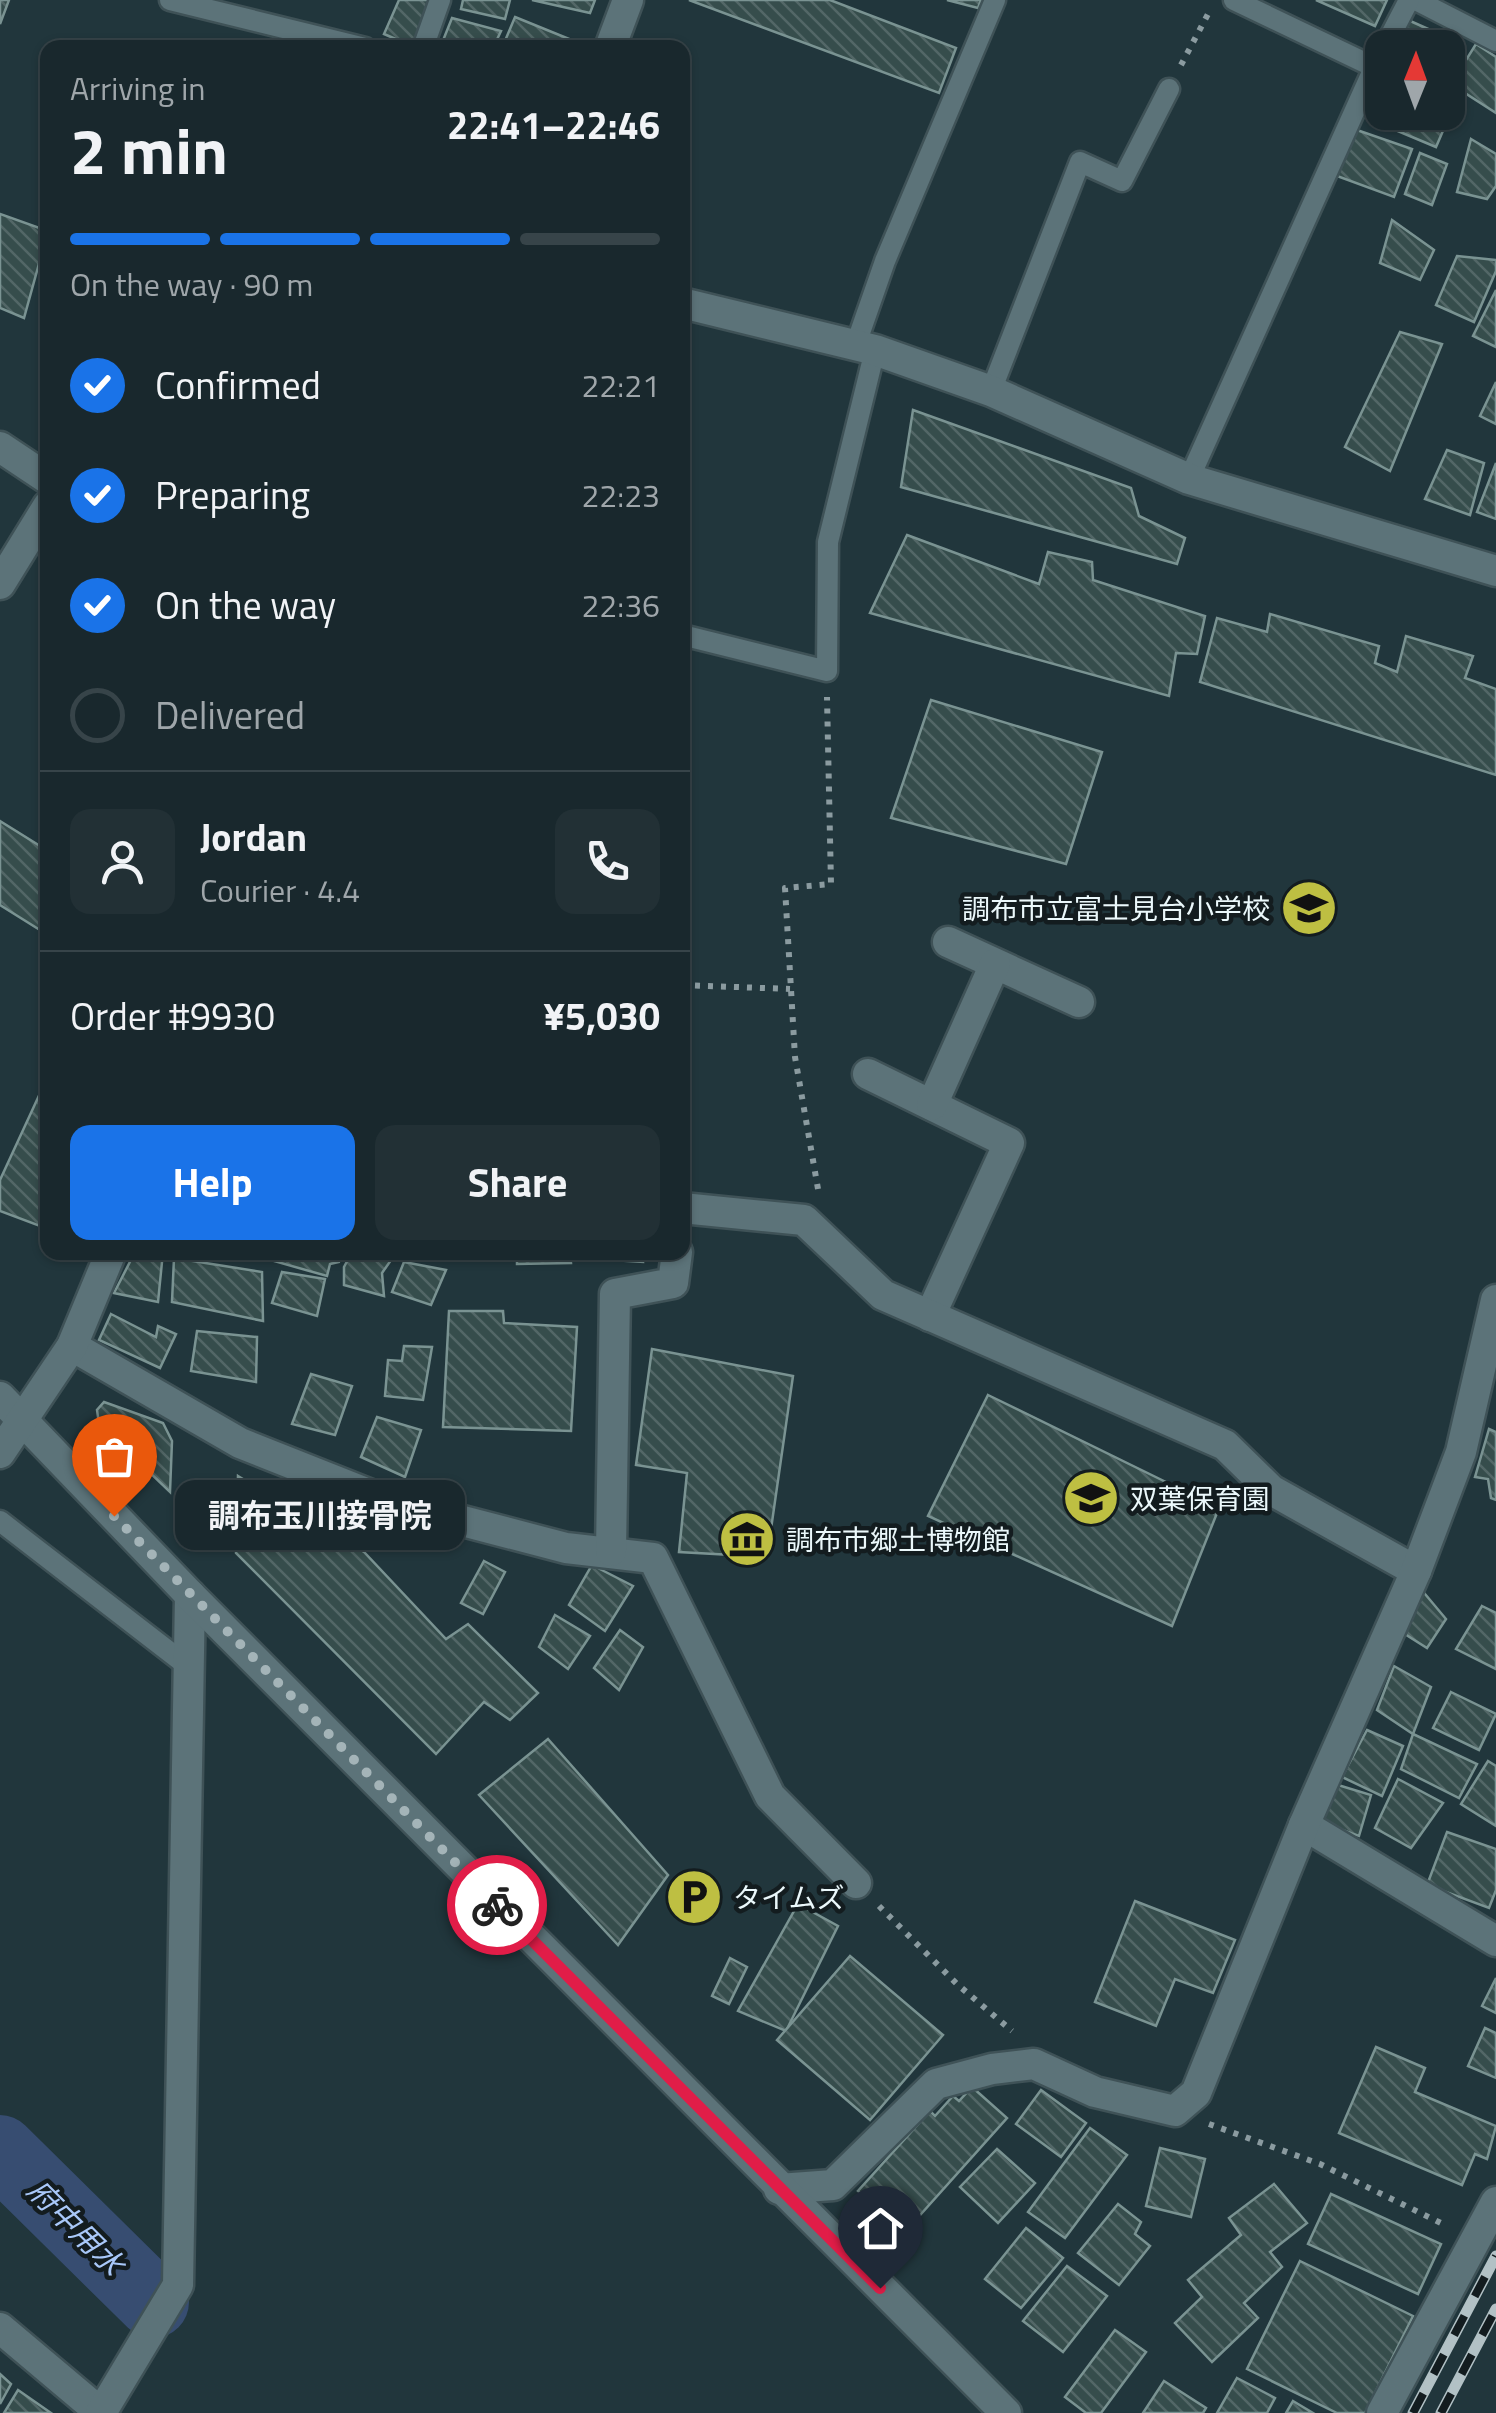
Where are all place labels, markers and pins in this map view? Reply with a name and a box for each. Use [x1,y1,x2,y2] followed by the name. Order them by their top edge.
[1279,878,1339,938] school or university icon: 調布市立富士見台小学校
[962,887,1270,930] place label: 調布市立富士見台小学校
[72,1414,157,1517] pin
[1061,1468,1121,1528] school or university icon: 双葉保育園
[1130,1477,1270,1520] place label: 双葉保育園
[174,1481,464,1551] callout: 調布玉川接骨院
[717,1509,777,1569] museum icon: 調布市郷土博物館
[786,1518,1010,1561] place label: 調布市郷土博物館
[664,1867,724,1927] parking icon: タイムズ
[733,1876,844,1919] place label: タイムズ
[838,2186,923,2289] pin

